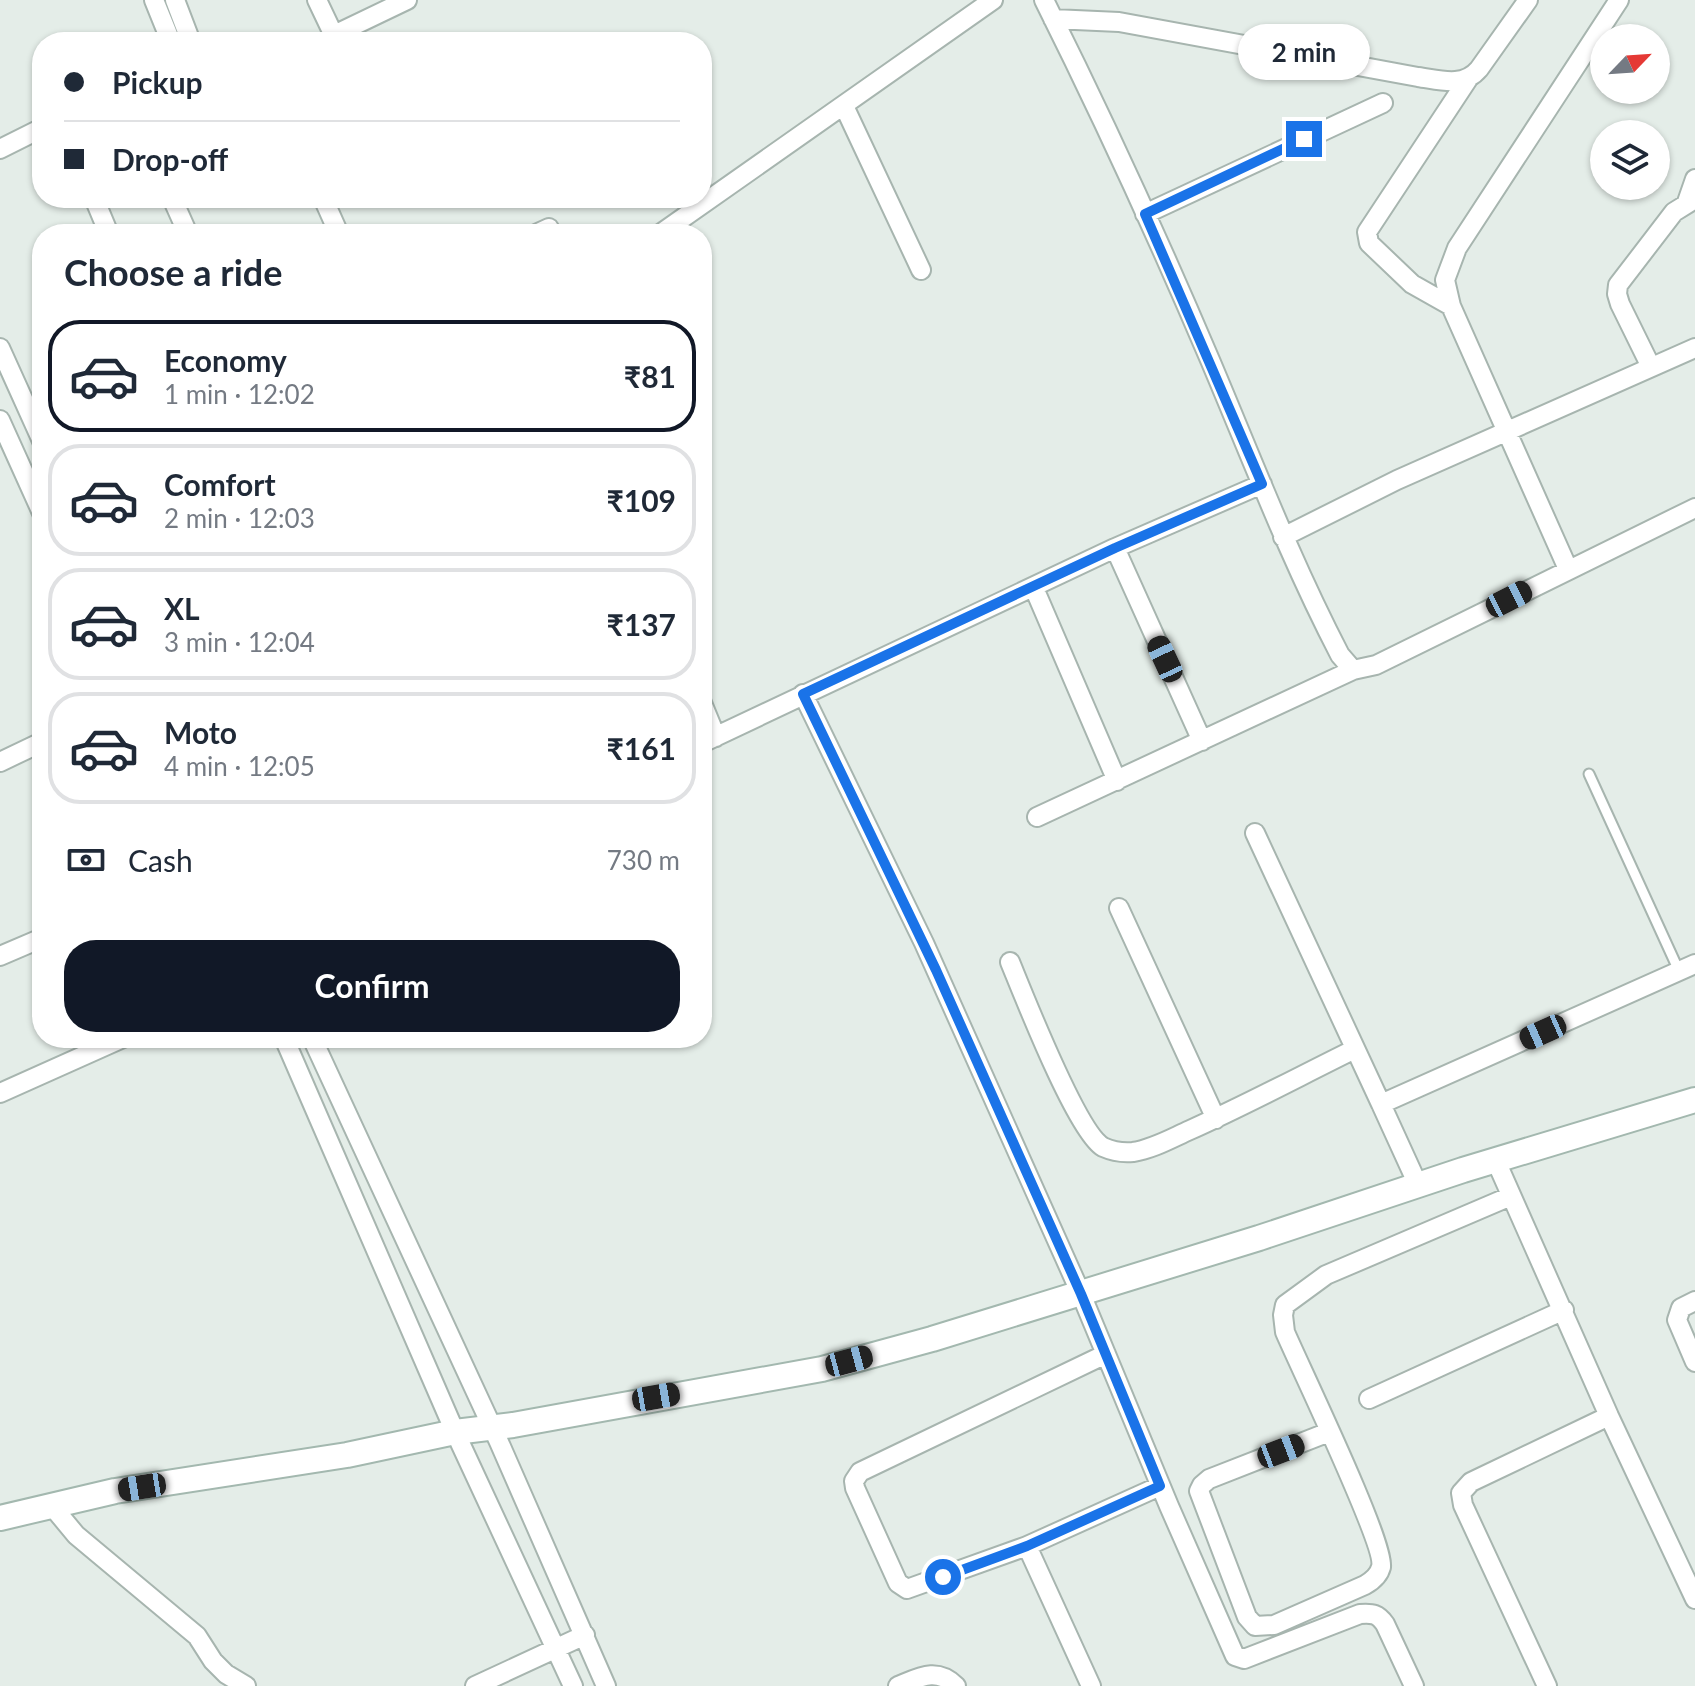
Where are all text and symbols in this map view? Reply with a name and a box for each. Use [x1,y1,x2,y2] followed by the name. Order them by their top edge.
[1238,23,1370,79] callout: 2 min
[1590,24,1670,104] north arrow
[1590,24,1670,200] map controls
[1272,36,1336,68] text: 2 min
[112,64,203,100] text: Pickup
[1590,120,1670,200] button: layers
[1286,121,1322,157] route end
[112,141,228,177] text: Drop-off
[64,250,283,294] text: Choose a ride
[68,340,140,412] icon: car
[164,342,287,378] text: Economy
[624,358,676,394] text: ₹81
[164,378,315,410] text: 1 min · 12:02
[68,464,140,536] icon: car
[164,466,276,502] text: Comfort
[606,482,676,518] text: ₹109
[164,502,315,534] text: 2 min · 12:03
[1482,577,1536,621] car
[68,588,140,660] icon: car
[164,590,200,626] text: XL
[606,606,676,642] text: ₹137
[164,626,315,658] text: 3 min · 12:04
[1144,632,1186,686] car
[68,712,140,784] icon: car
[164,714,237,750] text: Moto
[606,730,676,766] text: ₹161
[164,750,315,782] text: 4 min · 12:05
[64,838,108,882] icon: cash
[128,842,193,878] text: Cash
[607,844,680,876] text: 730 m
[64,940,680,1032] button: Confirm
[1516,1011,1570,1053] car
[823,1343,875,1379] car
[630,1381,682,1413] car
[1254,1431,1308,1471] car
[116,1471,168,1503] car
[925,1559,961,1595] route start

